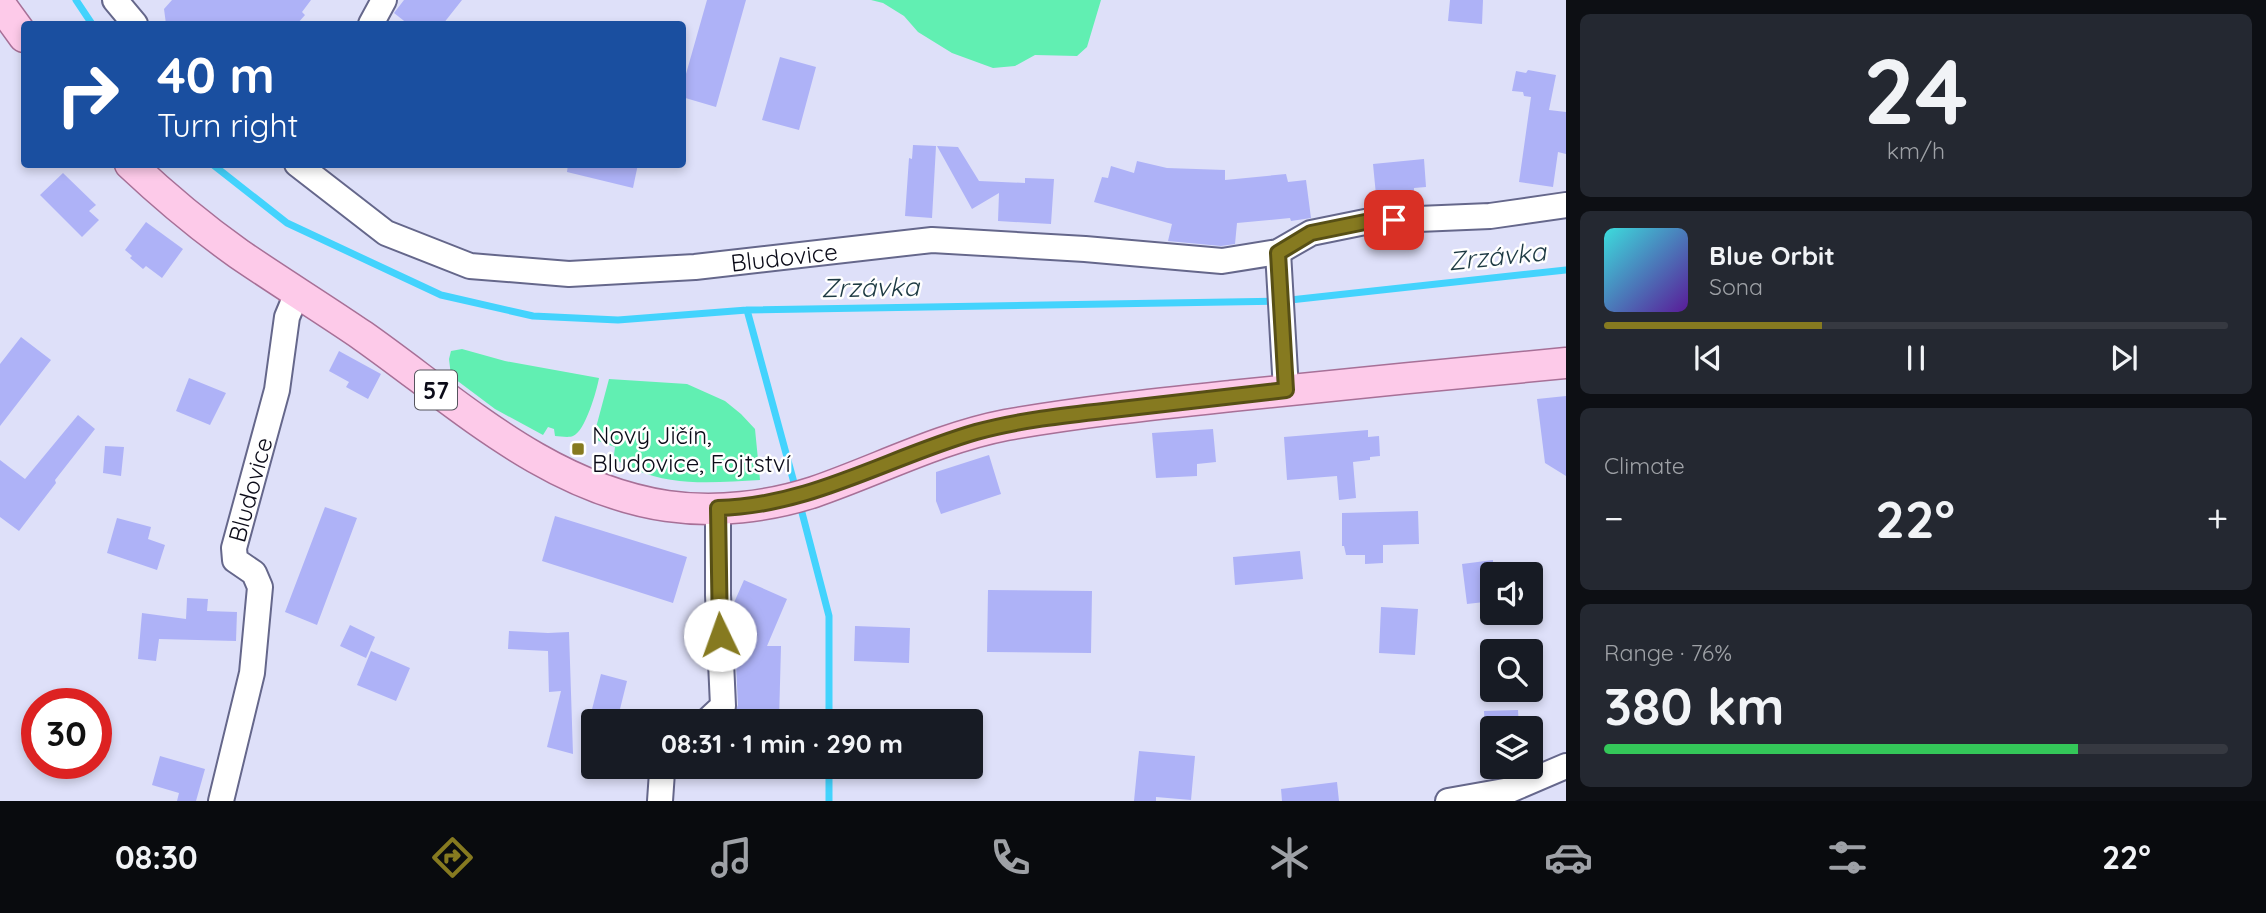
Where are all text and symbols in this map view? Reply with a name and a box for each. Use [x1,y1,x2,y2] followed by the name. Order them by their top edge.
[1863,33,1969,147] text: 24
[157,44,275,105] text: 40 m
[42,49,133,140] icon: right
[157,105,298,145] text: Turn right
[1887,136,1945,165] text: km/h
[1364,190,1424,250] pin
[1375,201,1413,239] icon: arrive
[1447,234,1549,278] water label: Zrzávka
[729,236,839,278] street label: Bludovice
[1709,239,1835,272] text: Blue Orbit
[821,270,921,304] water label: Zrzávka
[1709,272,1763,301] text: Sona
[1689,339,1727,377] icon: previous
[1897,339,1935,377] icon: pause
[2105,339,2143,377] icon: next
[415,370,457,410] road number: 57
[592,420,791,478] place label: Nový Jičín, Bludovice, Fojtství
[221,434,278,545] street label: Bludovice
[570,441,586,457] marker: Nový Jičín, Bludovice, Fojtství
[1604,451,1685,480] text: Climate
[1875,486,1955,551] text: 22°
[1604,494,1624,542] text: −
[2207,494,2228,542] text: +
[1480,562,1543,779] map controls
[1480,562,1543,625] button: sound
[683,598,757,672] position arrow
[1604,638,1732,667] text: Range · 76%
[1480,639,1543,702] button: search
[1604,673,1784,738] text: 380 km
[21,688,112,779] speed limit sign: 30
[1480,716,1543,779] button: layers
[661,727,903,760] text: 08:31 · 1 min · 290 m
[428,833,477,882] icon: directions
[707,833,756,882] icon: music
[986,833,1035,882] icon: phone
[1265,833,1314,882] icon: climate
[1544,833,1593,882] icon: car
[1823,833,1872,882] icon: filters
[115,837,198,877] text: 08:30
[2102,837,2151,877] text: 22°

